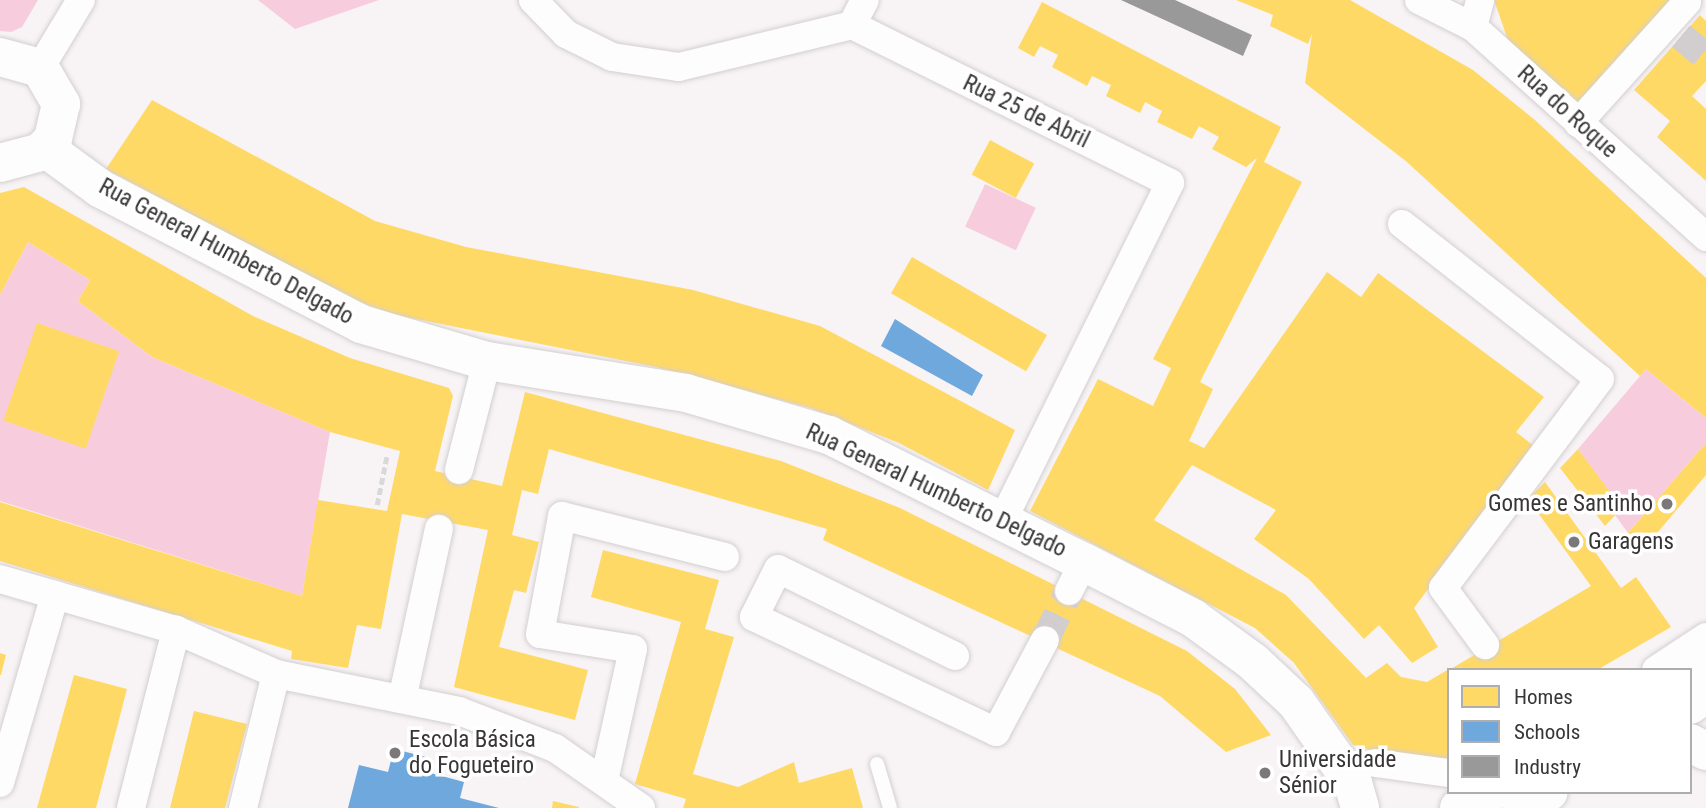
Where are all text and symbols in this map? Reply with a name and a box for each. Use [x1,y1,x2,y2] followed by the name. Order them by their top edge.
[1511,60,1623,164] street label: Rua do Roque
[958,70,1094,154] street label: Rua 25 de Abril
[94,173,358,331] street label: Rua General Humberto Delgado
[801,418,1071,564] street label: Rua General Humberto Delgado
[1488,490,1653,518] place label: Gomes e Santinho
[1659,496,1675,512] marker: Gomes e Santinho
[1588,528,1674,556] place label: Garagens
[1566,534,1582,550] marker: Garagens
[1447,668,1692,794] legend
[1514,685,1573,709] text: Homes
[1514,720,1580,744] text: Schools
[409,726,536,780] place label: Escola Básica do Fogueteiro
[387,745,403,761] marker: Escola Básica do Fogueteiro
[1279,746,1396,800] place label: Universidade Sénior
[1514,755,1581,779] text: Industry
[1257,765,1273,781] marker: Universidade Sénior

